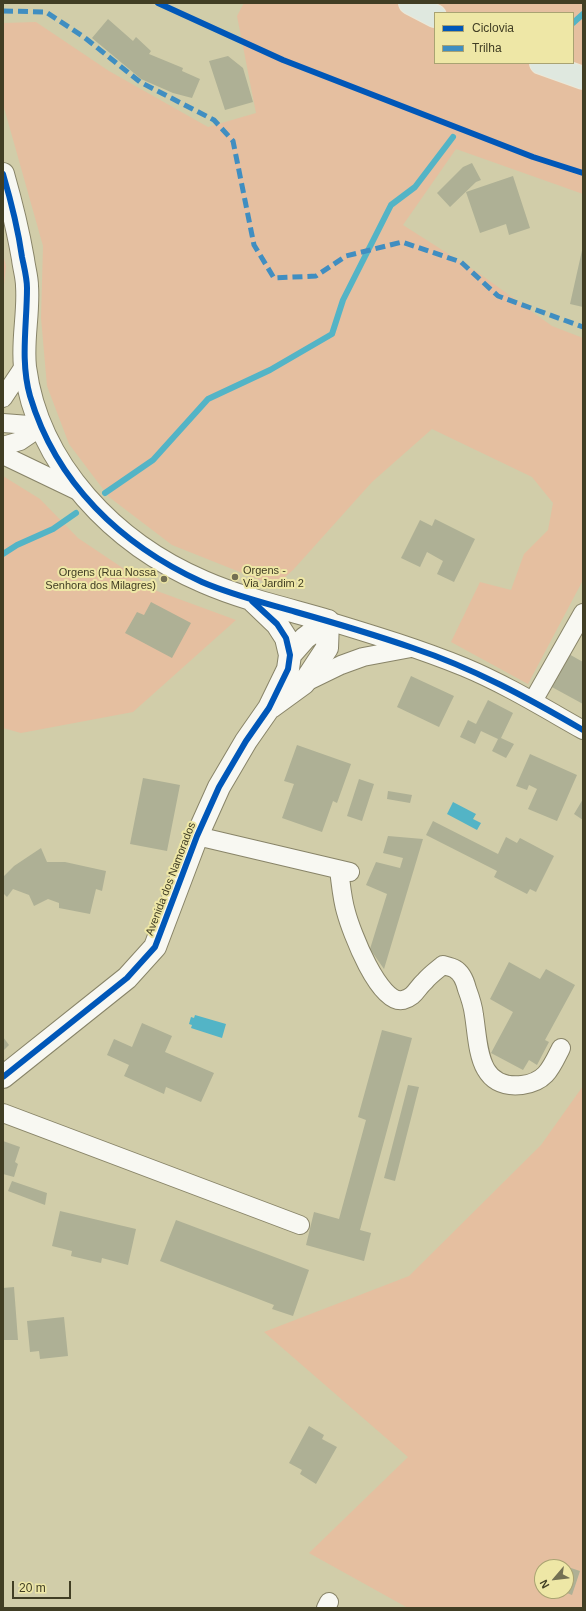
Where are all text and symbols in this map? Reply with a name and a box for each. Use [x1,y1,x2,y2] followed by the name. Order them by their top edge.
[434,12,574,64] legend
[472,21,514,35] text: Ciclovia
[472,41,502,55] text: Trilha
[243,564,304,590] place label: Orgens - Via Jardim 2
[45,566,156,592] place label: Orgens (Rua Nossa Senhora dos Milagres)
[230,572,240,582] marker: Orgens - Via Jardim 2
[159,574,169,584] marker: Orgens (Rua Nossa Senhora dos Milagres)
[143,820,199,938] street label: Avenida dos Namorados
[534,1559,574,1599] north arrow
[14,1573,73,1599] scale bar
[537,1578,551,1590] text: N
[19,1581,46,1595] text: 20 m

